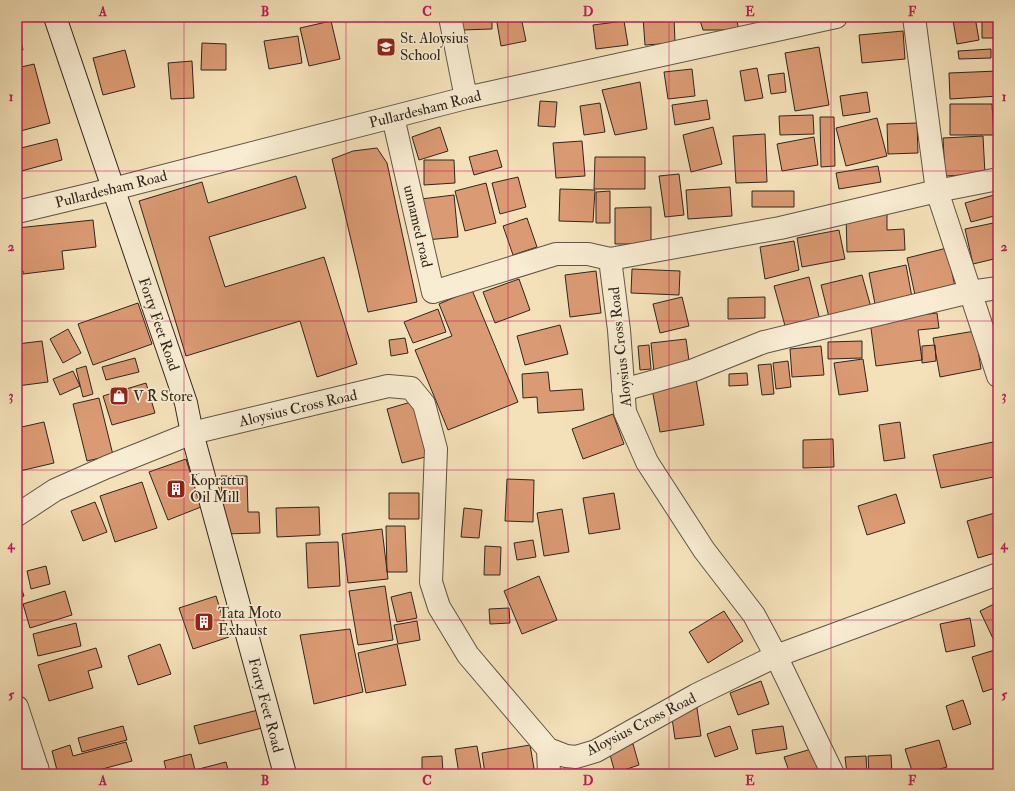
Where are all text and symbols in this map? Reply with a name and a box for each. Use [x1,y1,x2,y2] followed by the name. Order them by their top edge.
[98,4,108,20] text: A
[261,4,269,20] text: B
[422,4,432,20] text: C
[583,4,594,20] text: D
[745,4,755,20] text: E
[908,4,917,20] text: F
[400,29,468,65] place label: St. Aloysius School
[375,36,397,58] school or university icon: St. Aloysius School
[367,86,484,133] street label: Pullardesham Road
[9,89,14,105] text: 1
[1002,89,1007,105] text: 1
[53,166,170,213] street label: Pullardesham Road
[399,183,436,270] street label: unnamed road
[8,239,15,255] text: 2
[1001,239,1008,255] text: 2
[134,275,184,374] street label: Forty Feet Road
[605,285,636,409] street label: Aloysius Cross Road
[108,385,130,407] shop icon: V R Store
[236,386,360,432] street label: Aloysius Cross Road
[133,387,193,406] place label: V R Store
[9,388,14,404] text: 3
[1002,388,1007,404] text: 3
[190,471,244,507] place label: Koprattu Oil Mill
[165,478,187,500] building icon: Koprattu Oil Mill
[6,537,15,553] text: 4
[999,537,1008,553] text: 4
[218,604,281,640] place label: Tata Moto Exhaust
[193,611,215,633] building icon: Tata Moto Exhaust
[244,656,287,755] street label: Forty Feet Road
[8,687,14,703] text: 5
[1001,687,1007,703] text: 5
[582,688,700,761] street label: Aloysius Cross Road
[98,773,108,789] text: A
[261,773,269,789] text: B
[422,773,432,789] text: C
[583,773,594,789] text: D
[745,773,755,789] text: E
[908,773,917,789] text: F

